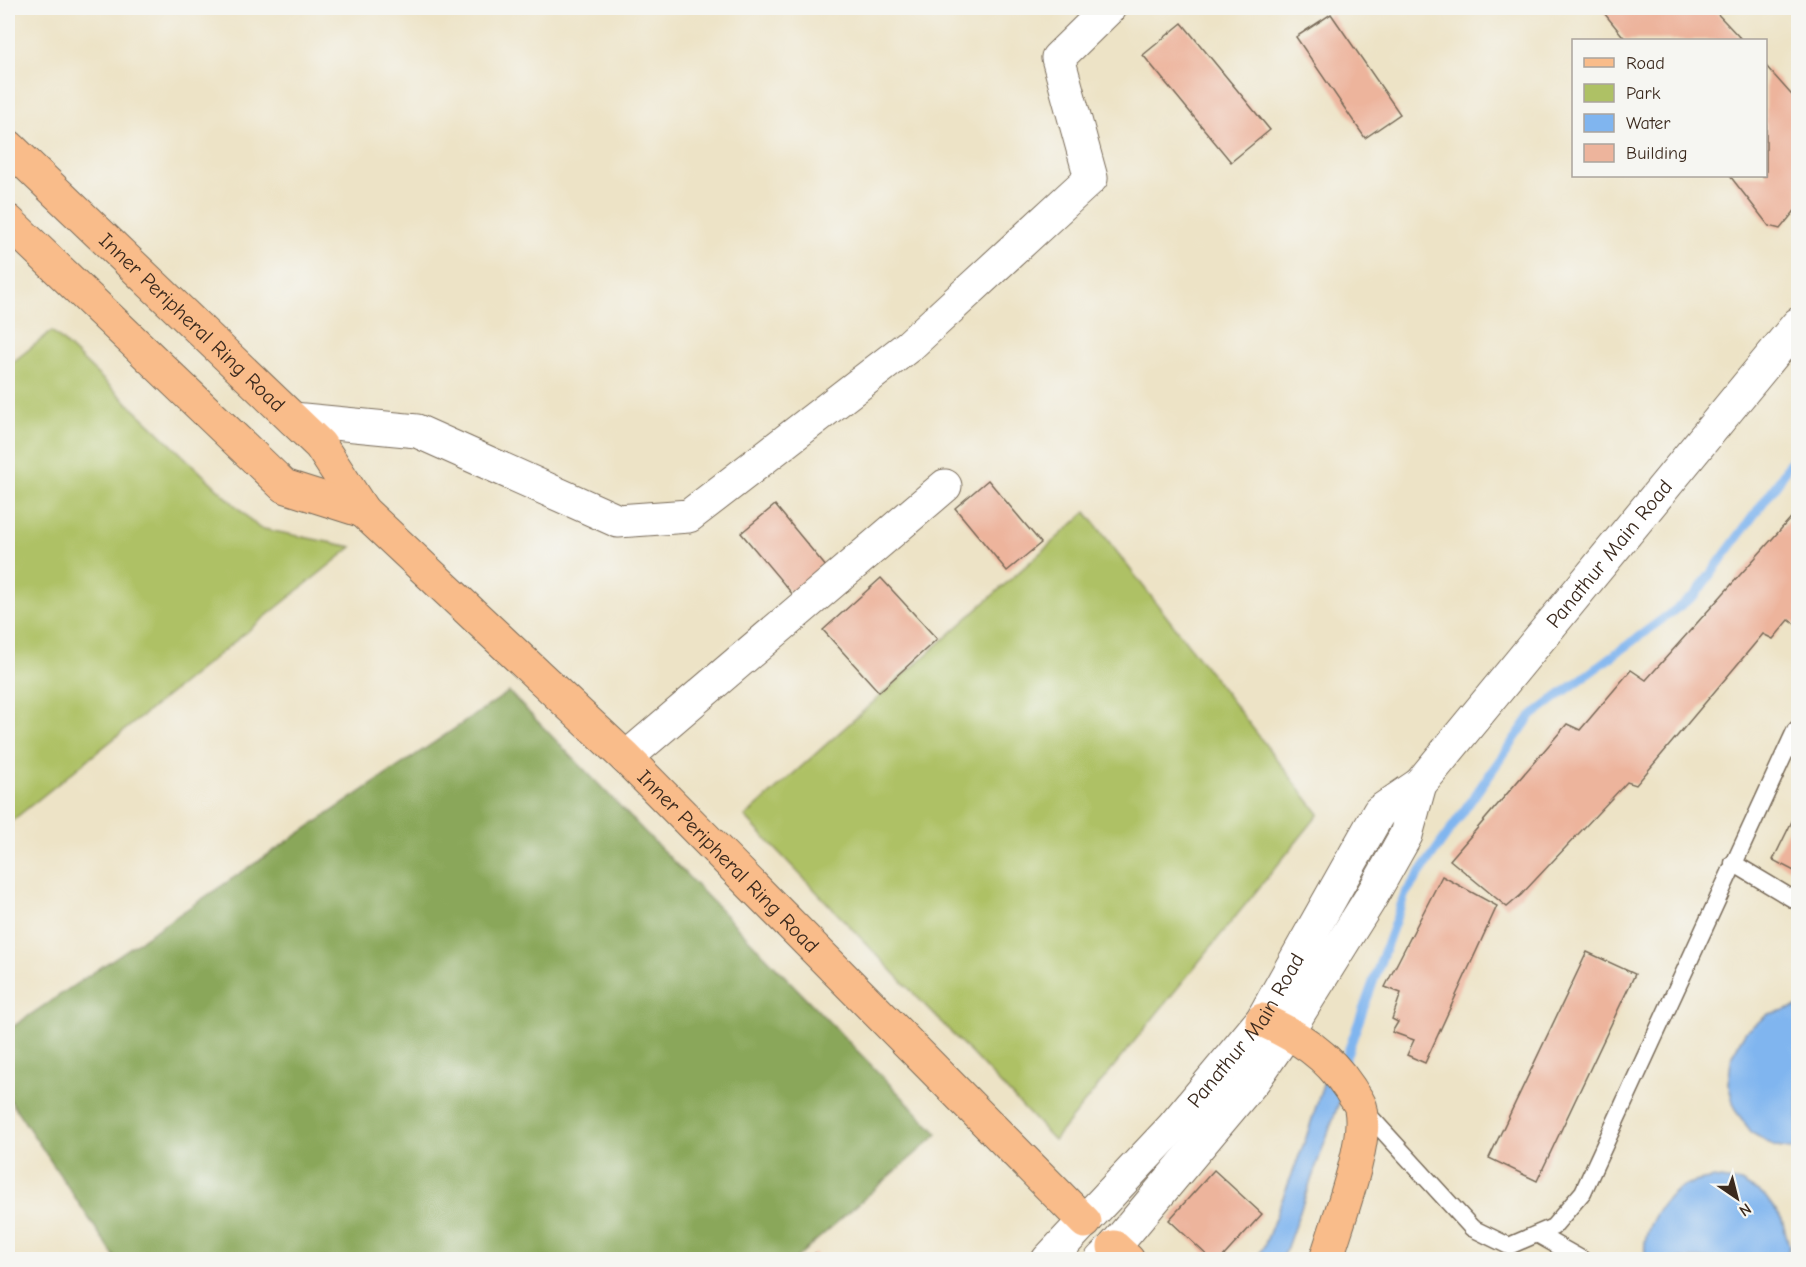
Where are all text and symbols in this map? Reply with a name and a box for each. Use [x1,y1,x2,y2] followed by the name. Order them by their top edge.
[1572,39,1767,177] legend
[1626,53,1665,74] text: Road
[1626,83,1661,104] text: Park
[1626,113,1671,134] text: Water
[1626,143,1688,164] text: Building
[94,228,290,417] street label: Inner Peripheral Ring Road
[1541,475,1677,633] street label: Panathur Main Road
[633,765,824,958] street label: Inner Peripheral Ring Road
[1182,949,1309,1112] street label: Panathur Main Road
[1707,1168,1767,1228] north arrow
[1736,1199,1754,1220] text: N

